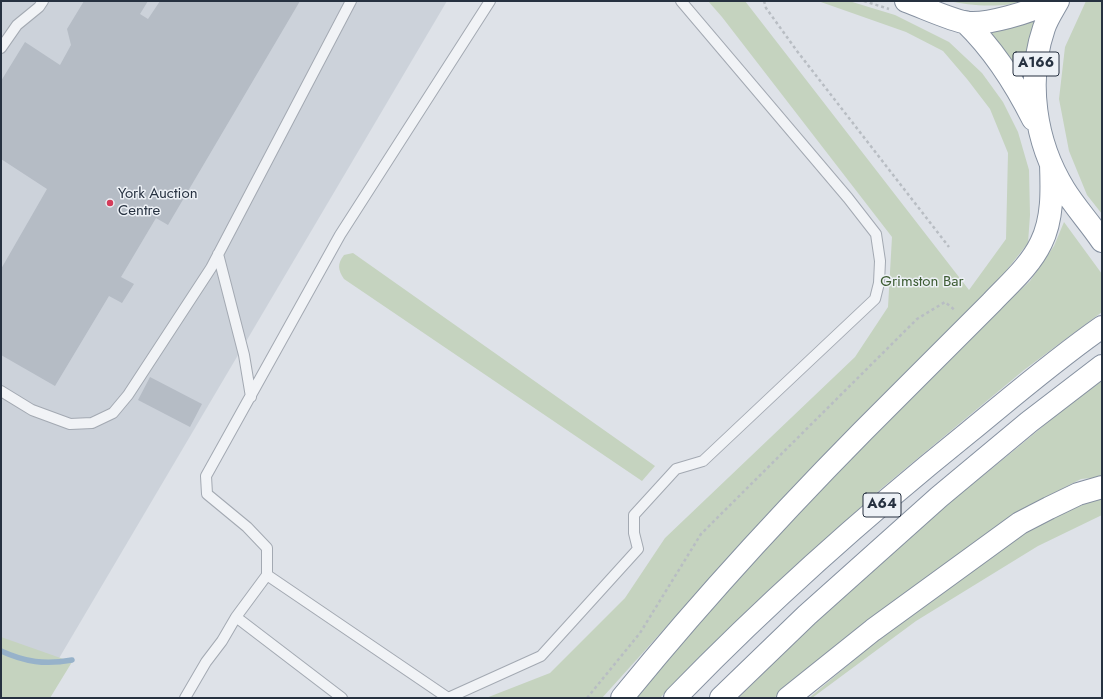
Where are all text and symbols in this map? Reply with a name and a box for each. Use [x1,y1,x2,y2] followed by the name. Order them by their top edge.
[1013,52,1059,76] road number: A166
[118,185,198,220] place label: York Auction Centre
[105,198,115,208] marker: York Auction Centre
[880,273,964,291] park label: Grimston Bar
[863,493,901,517] road number: A64

